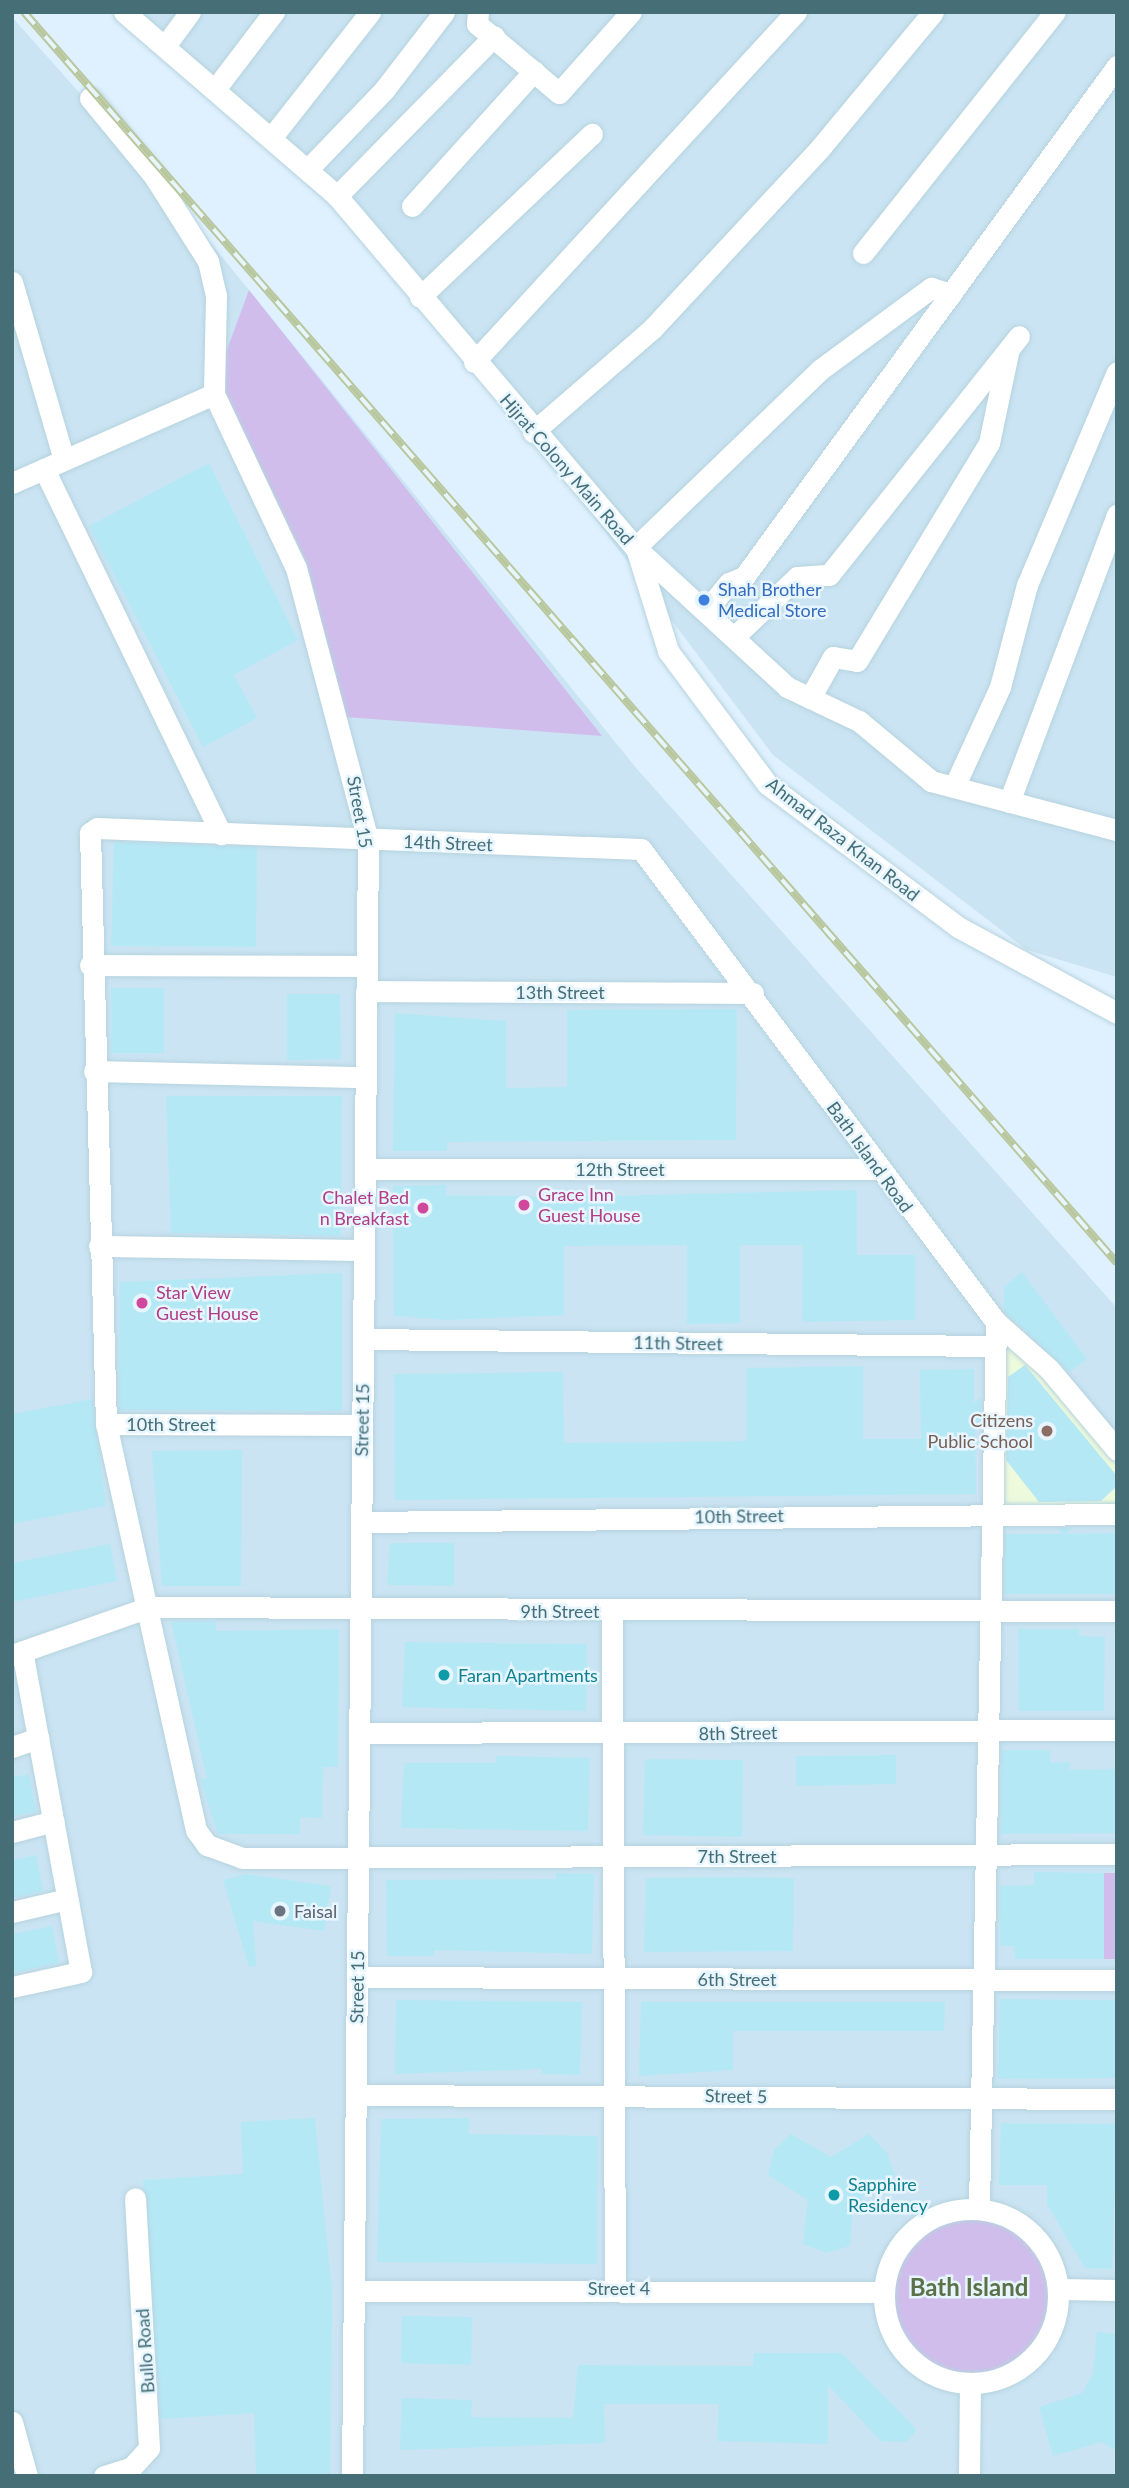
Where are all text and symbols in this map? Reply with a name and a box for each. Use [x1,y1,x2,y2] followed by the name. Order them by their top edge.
[496,389,638,549] street label: Hijrat Colony Main Road
[718,579,826,622] place label: Shah Brother Medical Store
[696,592,712,608] marker: Shah Brother Medical Store
[762,773,924,905] street label: Ahmad Raza Khan Road
[343,774,377,850] street label: Street 15
[403,831,493,855] street label: 14th Street
[515,981,605,1003] street label: 13th Street
[823,1097,917,1217] street label: Bath Island Road
[575,1158,665,1180] street label: 12th Street
[538,1184,640,1226] place label: Grace Inn Guest House
[320,1187,409,1230] place label: Chalet Bed n Breakfast
[516,1197,532,1213] marker: Grace Inn Guest House
[415,1200,431,1216] marker: Chalet Bed n Breakfast
[156,1282,258,1324] place label: Star View Guest House
[134,1295,150,1311] marker: Star View Guest House
[633,1331,723,1355] street label: 11th Street
[351,1383,373,1457] street label: Street 15
[927,1410,1033,1452] place label: Citizens Public School
[126,1413,216,1435] street label: 10th Street
[1039,1423,1055,1439] marker: Citizens Public School
[694,1504,784,1528] street label: 10th Street
[521,1600,599,1622] street label: 9th Street
[458,1664,599,1686] place label: Faran Apartments
[436,1667,452,1683] marker: Faran Apartments
[698,1722,778,1744] street label: 8th Street
[698,1845,776,1867] street label: 7th Street
[294,1900,337,1922] place label: Faisal
[272,1903,288,1919] marker: Faisal
[346,1950,368,2024] street label: Street 15
[698,1968,776,1990] street label: 6th Street
[705,2085,767,2107] street label: Street 5
[848,2174,928,2216] place label: Sapphire Residency
[826,2187,842,2203] marker: Sapphire Residency
[910,2273,1028,2301] district label: Bath Island
[588,2277,650,2299] street label: Street 4
[131,2308,159,2394] street label: Bullo Road

